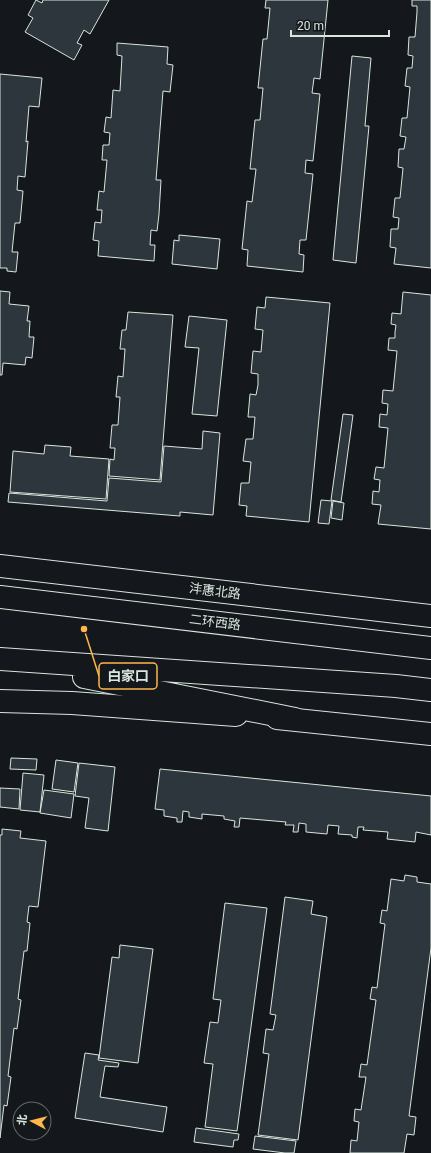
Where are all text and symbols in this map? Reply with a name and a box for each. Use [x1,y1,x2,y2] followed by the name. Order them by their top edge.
[291,12,389,38] scale bar
[297,19,324,33] text: 20 m
[188,580,242,602] street label: 沣惠北路
[188,611,242,633] street label: 二环西路
[99,663,157,689] callout: 白家口
[107,668,149,684] text: 白家口
[12,1101,52,1141] north arrow
[15,1114,30,1126] text: 北

